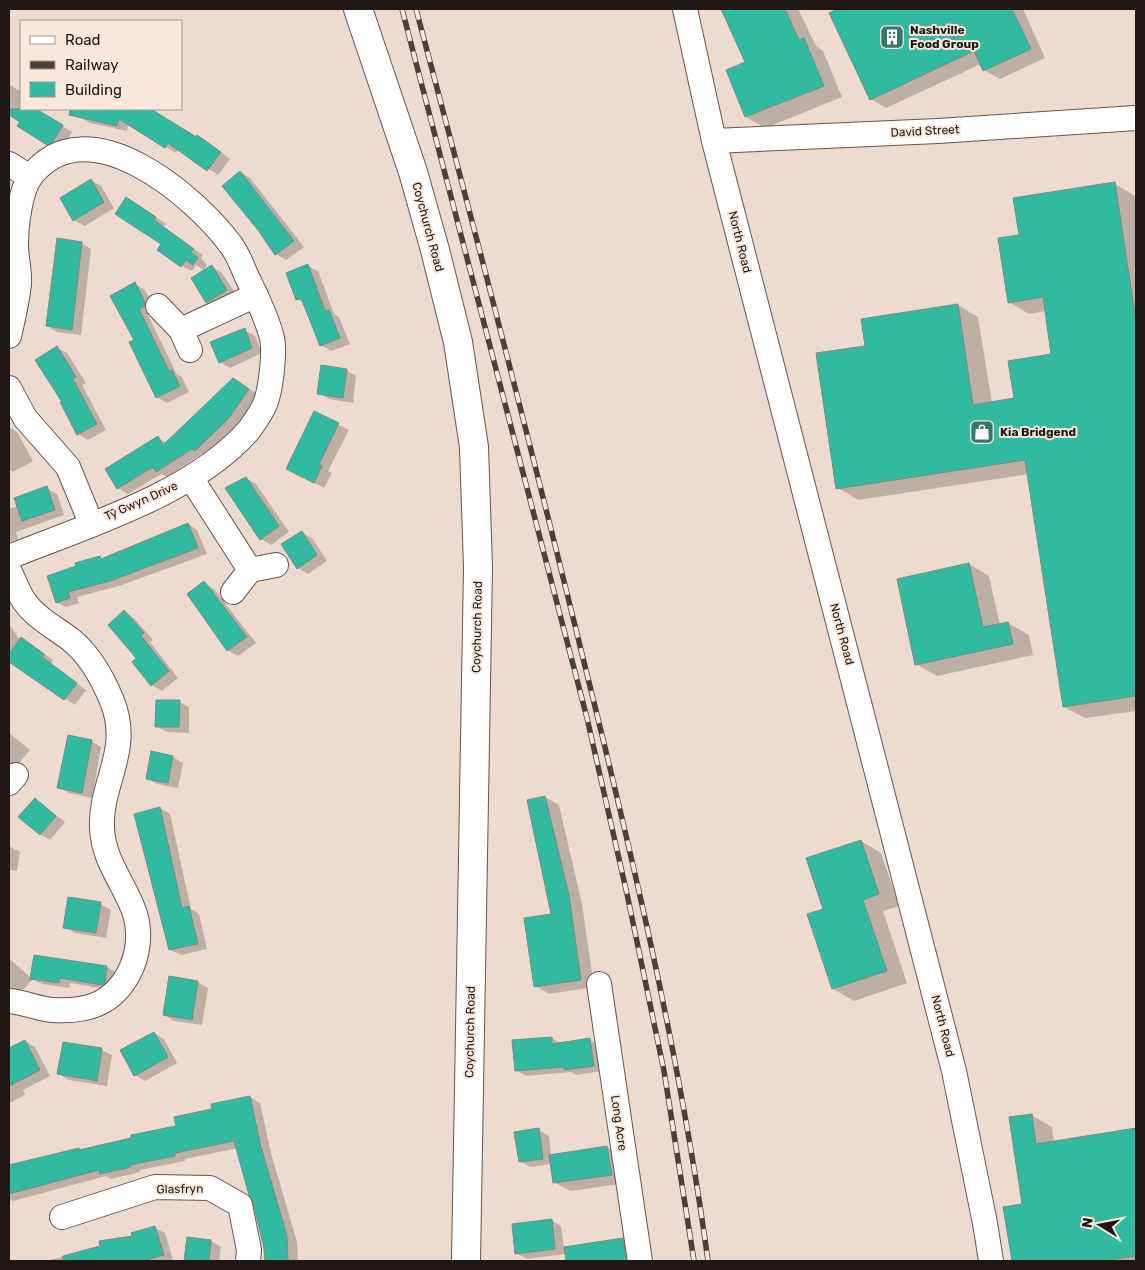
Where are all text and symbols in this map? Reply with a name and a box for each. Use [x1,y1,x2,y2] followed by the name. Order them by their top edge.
[20,20,182,110] legend
[910,23,979,51] place label: Nashville Food Group
[879,24,905,50] building icon: Nashville Food Group
[65,31,101,49] text: Road
[65,56,119,74] text: Railway
[65,81,122,99] text: Building
[890,122,960,140] street label: David Street
[409,181,447,273] street label: Coychurch Road
[726,210,754,274] street label: North Road
[969,419,995,445] shop icon: Kia Bridgend
[1000,425,1076,439] place label: Kia Bridgend
[102,478,180,523] street label: Tŷ Gwyn Drive
[469,581,485,673] street label: Coychurch Road
[827,602,857,666] street label: North Road
[462,986,478,1078] street label: Coychurch Road
[929,994,957,1058] street label: North Road
[608,1094,630,1152] street label: Long Acre
[156,1182,204,1196] street label: Glasfryn
[1075,1200,1125,1250] north arrow
[1078,1216,1097,1229] text: N

